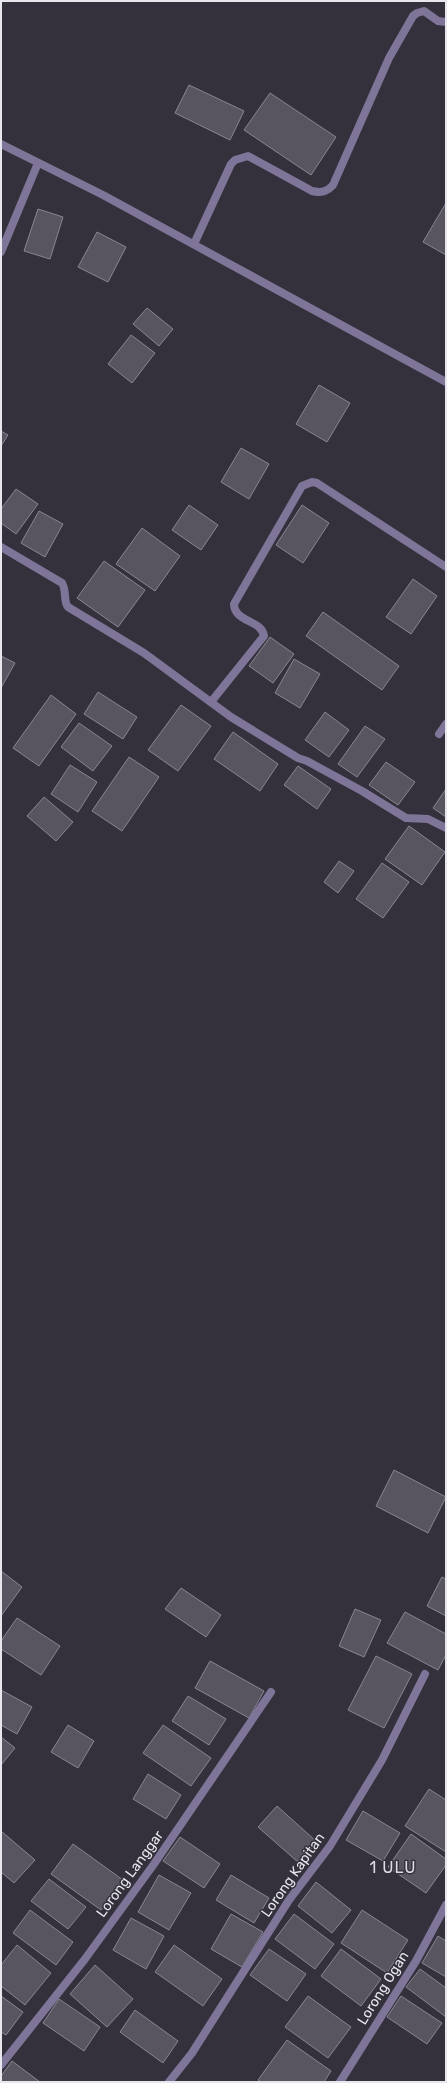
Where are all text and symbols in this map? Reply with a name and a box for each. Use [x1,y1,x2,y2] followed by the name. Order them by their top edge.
[93,1827,168,1921] street label: Lorong Langgar
[258,1830,328,1920] street label: Lorong Kapitan
[370,1858,416,1877] district label: 1 ULU
[354,1948,412,2028] street label: Lorong Ogan

